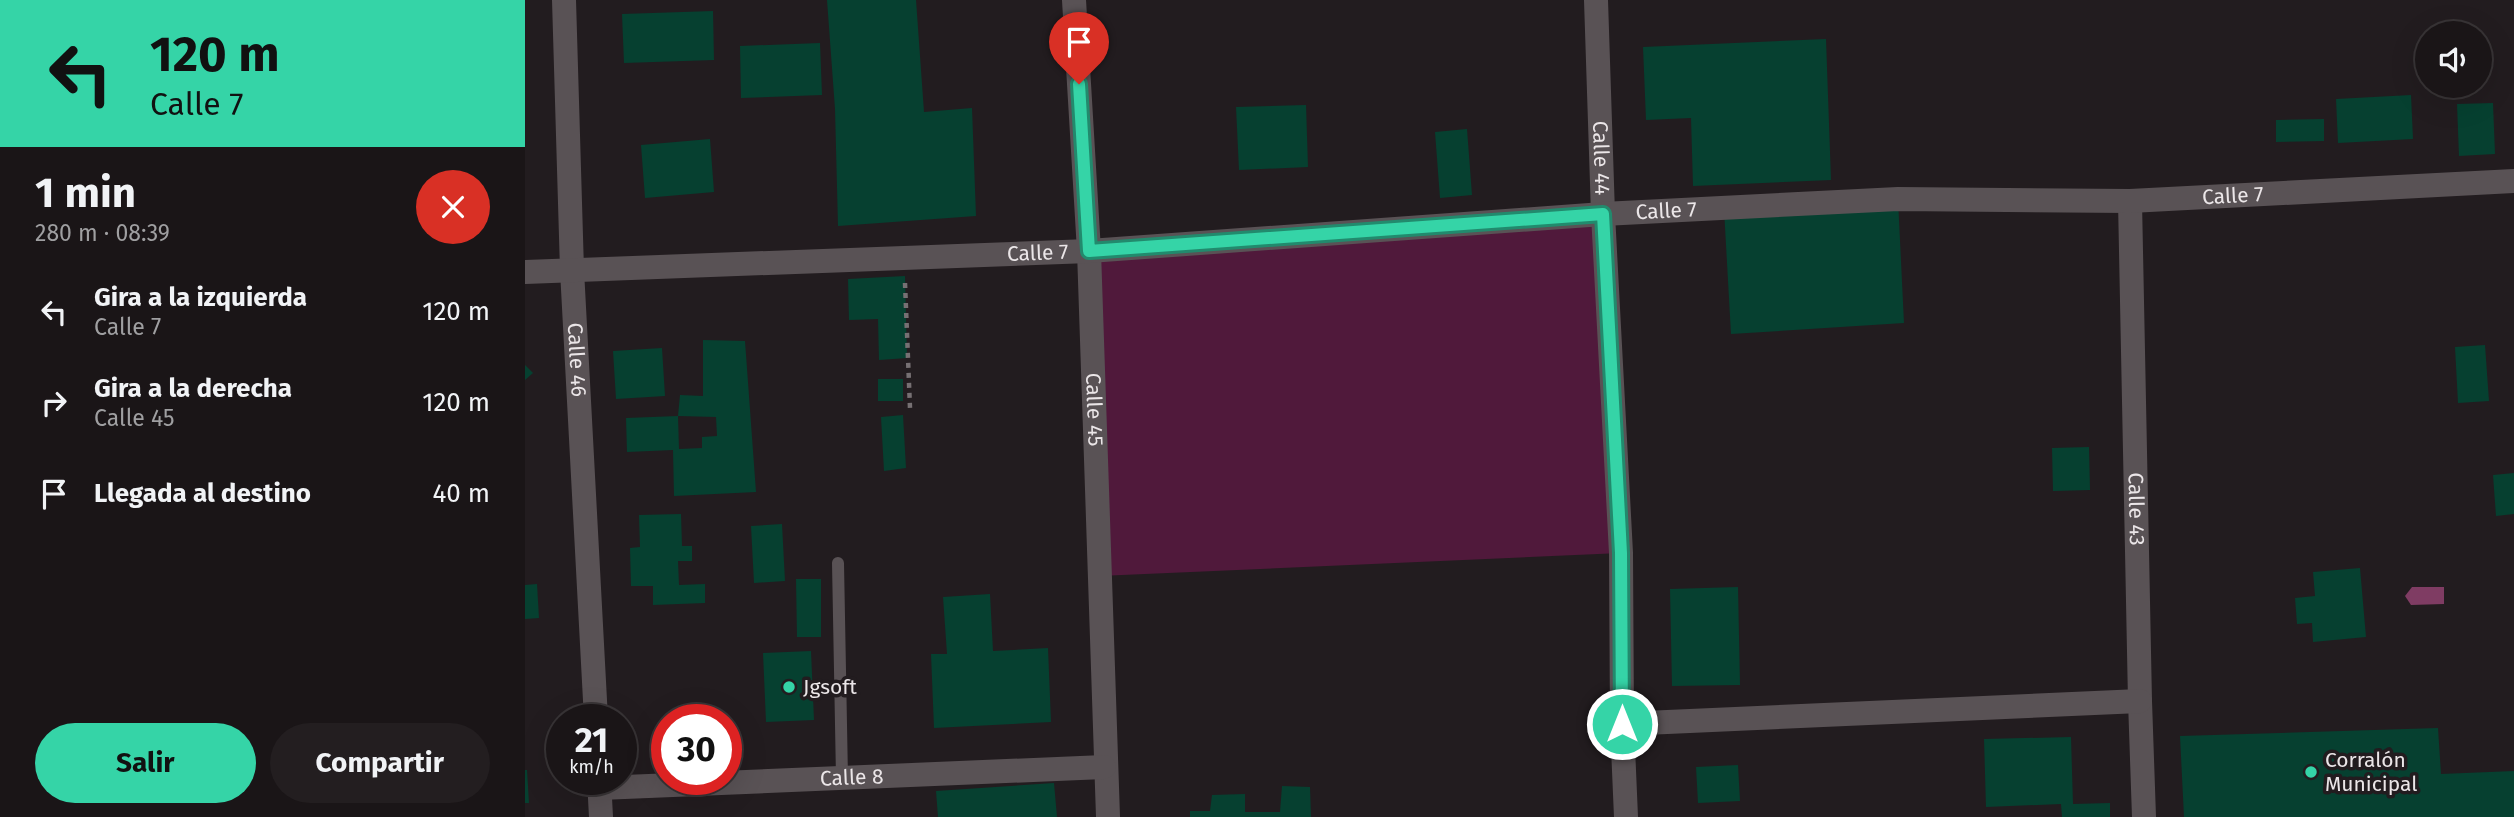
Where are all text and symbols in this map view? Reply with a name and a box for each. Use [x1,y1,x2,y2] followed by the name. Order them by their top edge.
[1049,12.0,1109,84] pin
[2415,21,2492,98] map controls
[2415,21,2492,98] button: sound
[1060,23,1098,61] icon: arrive
[150,25,280,84] text: 120 m
[35,28,126,119] icon: left
[150,85,243,123] text: Calle 7
[1587,120,1615,196] street label: Calle 44
[35,168,136,218] text: 1 min
[416,170,490,244] button: close
[2201,181,2264,210] street label: Calle 7
[1635,196,1697,225] street label: Calle 7
[35,219,170,247] text: 280 m · 08:39
[1007,239,1069,267] street label: Calle 7
[94,282,307,313] text: Gira a la izquierda
[35,293,73,331] icon: left
[422,296,490,327] text: 120 m
[94,313,161,341] text: Calle 7
[562,322,592,398] street label: Calle 46
[1080,372,1109,447] street label: Calle 45
[94,373,292,404] text: Gira a la derecha
[35,384,73,422] icon: right
[422,387,490,418] text: 120 m
[94,404,174,432] text: Calle 45
[2122,472,2150,546] street label: Calle 43
[35,475,73,513] icon: arrive
[94,478,311,509] text: Llegada al destino
[432,478,490,509] text: 40 m
[803,674,857,700] place label: Jgsoft
[781,679,797,695] marker: Jgsoft
[1585,687,1659,761] position arrow
[651,704,742,795] speed limit sign: 30
[575,719,608,761] text: 21
[35,723,256,803] button: Salir
[270,723,490,803] button: Compartir
[2325,747,2417,797] place label: Corralón Municipal
[569,756,614,778] text: km/h
[819,763,884,792] street label: Calle 8
[2303,764,2319,780] marker: Corralón Municipal

